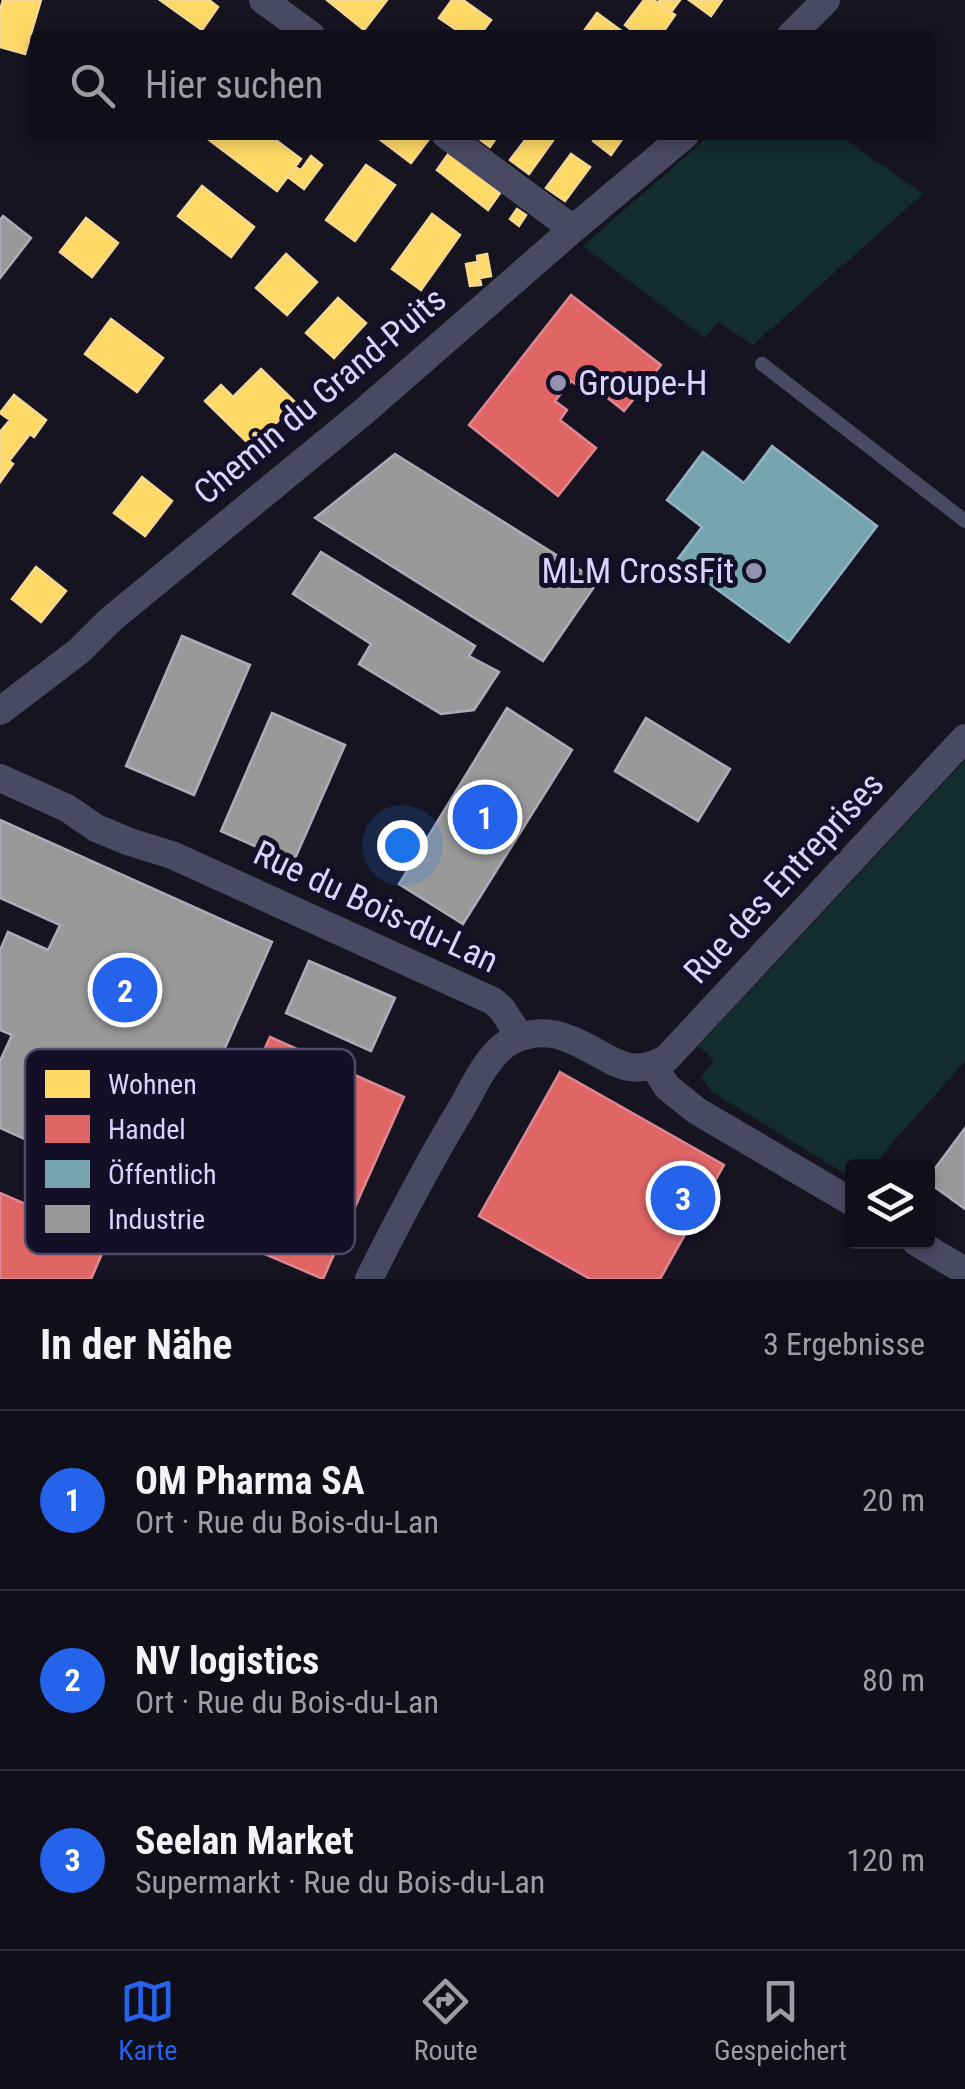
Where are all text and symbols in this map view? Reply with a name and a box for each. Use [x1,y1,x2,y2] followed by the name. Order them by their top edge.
[30,30,935,140] search box
[65,58,120,113] icon: search
[145,63,323,107] text: Hier suchen
[186,279,454,513] street label: Chemin du Grand-Puits
[578,363,708,404] place label: Groupe-H
[547,372,569,394] marker: Groupe-H
[542,551,734,592] place label: MLM CrossFit
[743,560,765,582] marker: MLM CrossFit
[676,764,892,992] street label: Rue des Entreprises
[452,780,518,854] pin: 1
[377,820,428,871] your location
[247,832,505,982] street label: Rue du Bois-du-Lan
[92,952,158,1028] pin: 2
[25,1049,355,1254] legend
[108,1068,197,1101] text: Wohnen
[108,1113,186,1146] text: Handel
[108,1158,217,1191] text: Öffentlich
[845,1159,935,1249] map controls
[845,1159,935,1249] button: layers
[650,1160,716,1236] pin: 3
[108,1203,205,1236] text: Industrie
[40,1320,232,1369] text: In der Nähe
[763,1325,925,1363] text: 3 Ergebnisse
[135,1459,364,1503] text: OM Pharma SA
[64,1481,81,1519] text: 1
[862,1481,925,1519] text: 20 m
[135,1503,439,1541] text: Ort · Rue du Bois-du-Lan
[135,1639,319,1683] text: NV logistics
[64,1661,81,1699] text: 2
[862,1661,925,1699] text: 80 m
[135,1683,439,1721] text: Ort · Rue du Bois-du-Lan
[135,1819,354,1863] text: Seelan Market
[64,1841,81,1879] text: 3
[846,1841,925,1879] text: 120 m
[135,1863,545,1901] text: Supermarkt · Rue du Bois-du-Lan
[118,1974,177,2067] tab: Karte
[414,1974,478,2067] tab: Route
[714,1974,847,2067] tab: Gespeichert

